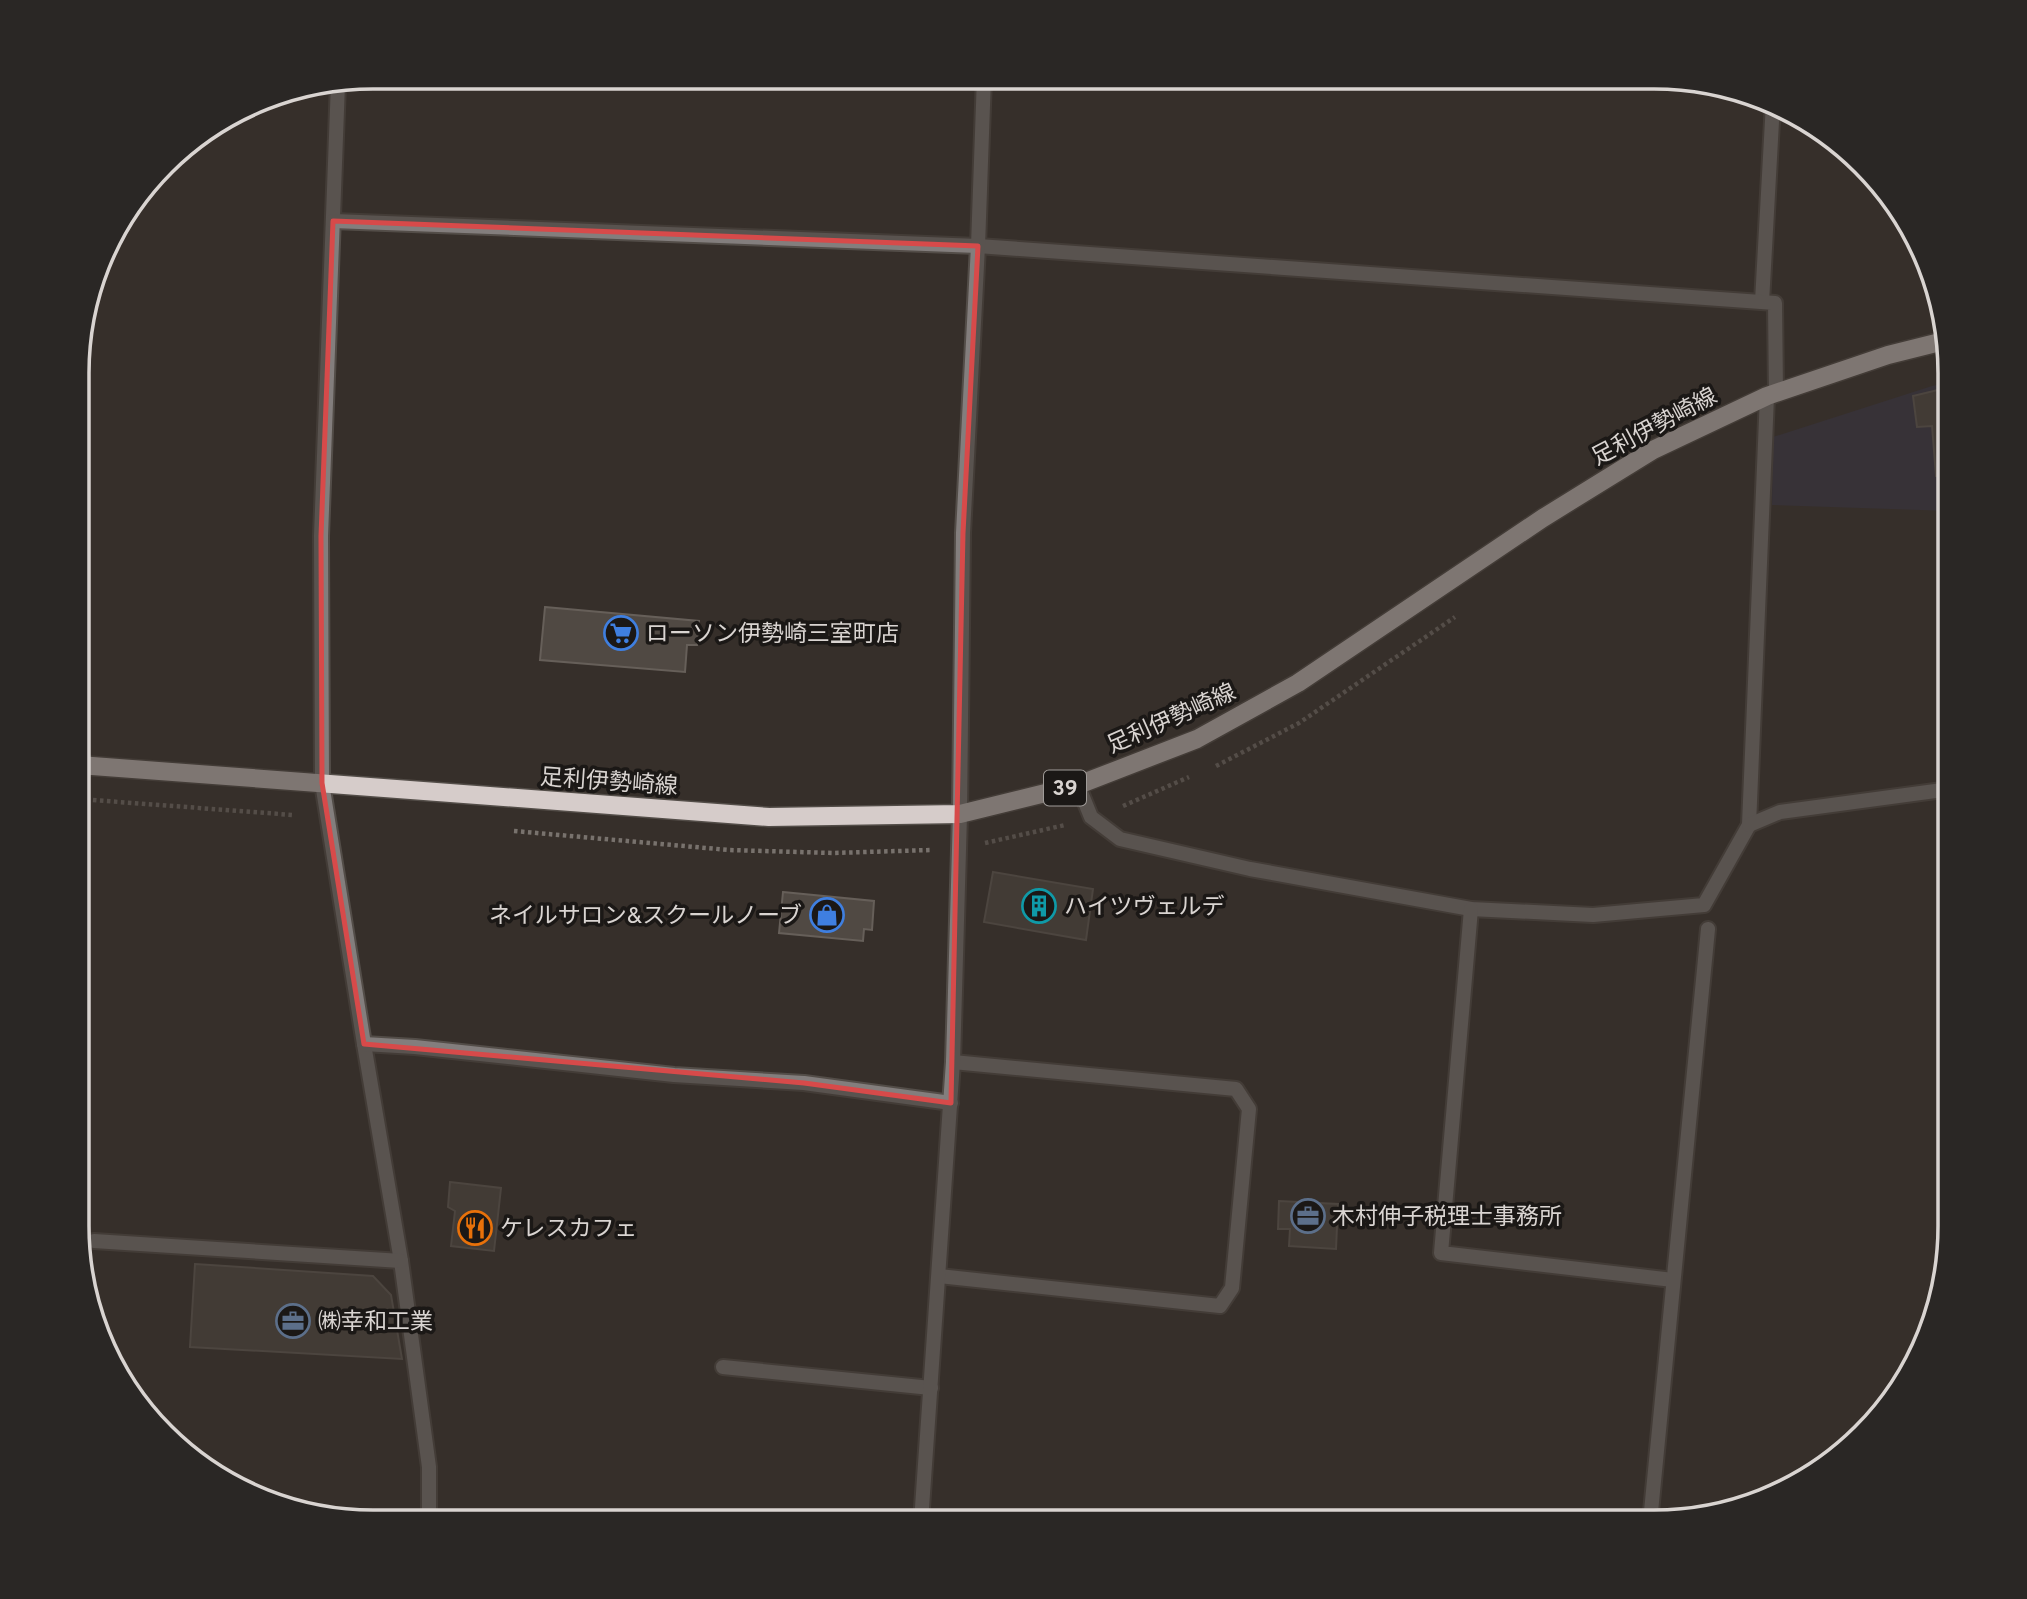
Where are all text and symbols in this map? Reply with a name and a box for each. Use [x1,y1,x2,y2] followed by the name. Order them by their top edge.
[1587,383,1723,473] street label: 足利伊勢崎線
[602,614,640,652] supermarket icon: ローソン伊勢崎三室町店
[646,621,899,650] place label: ローソン伊勢崎三室町店
[1103,679,1241,762] street label: 足利伊勢崎線
[539,764,679,803] street label: 足利伊勢崎線
[1044,770,1086,806] road number: 39
[1020,887,1058,925] building icon: ハイツヴェルデ
[1064,894,1225,923] place label: ハイツヴェルデ
[808,896,846,934] shop icon: ネイルサロン&スクールノーブ
[489,903,802,932] place label: ネイルサロン&スクールノーブ
[1289,1197,1327,1235] office icon: 木村伸子税理士事務所
[1332,1204,1562,1233] place label: 木村伸子税理士事務所
[456,1209,494,1247] restaurant icon: ケレスカフェ
[500,1216,638,1245] place label: ケレスカフェ
[274,1302,312,1340] office icon: ㈱幸和工業
[318,1309,433,1338] place label: ㈱幸和工業

